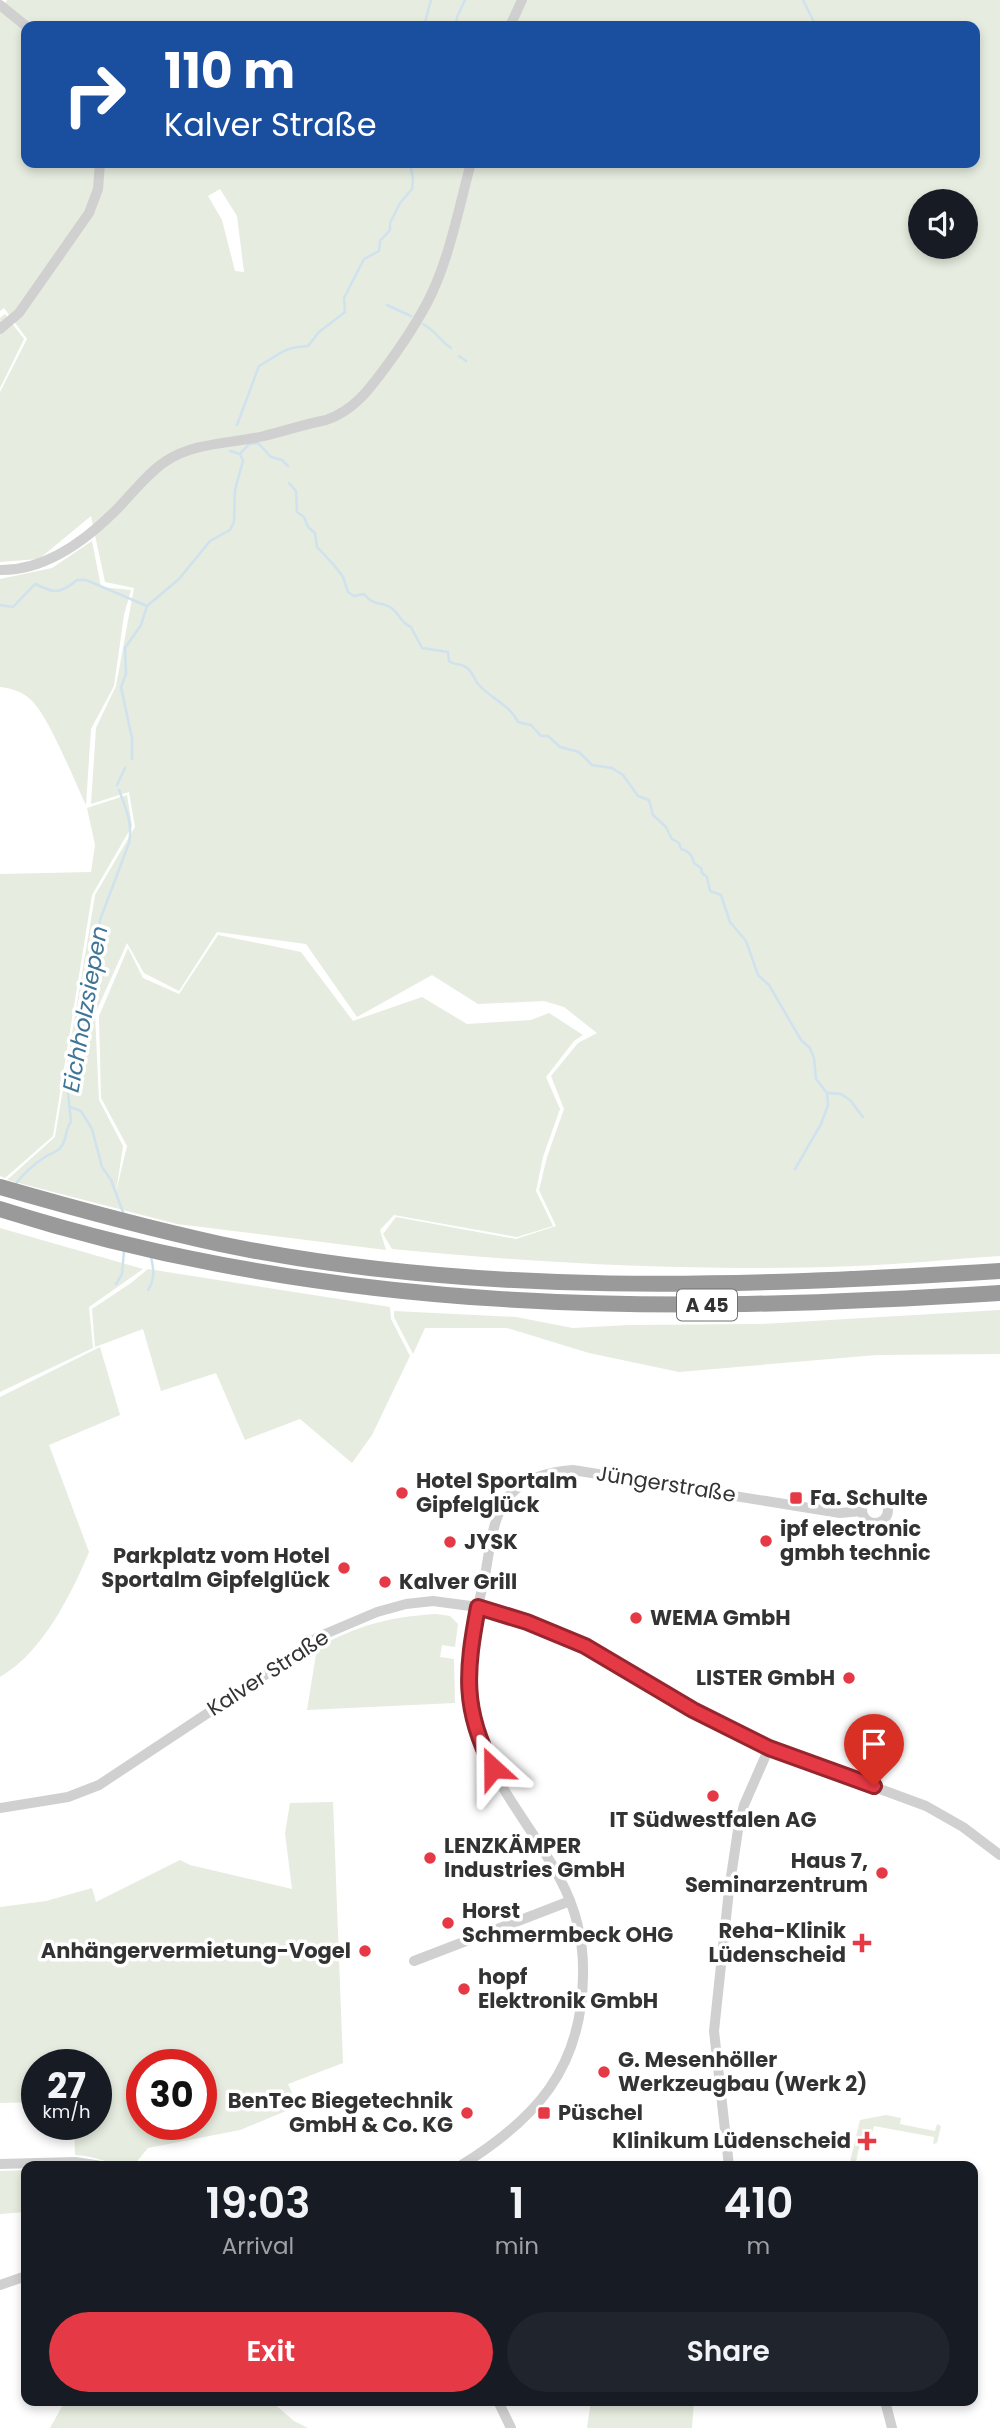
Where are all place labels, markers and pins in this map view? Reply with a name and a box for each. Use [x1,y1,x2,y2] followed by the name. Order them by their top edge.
[416,1466,578,1519] place label: Hotel Sportalm Gipfelglück
[810,1483,928,1512] place label: Fa. Schulte
[394,1485,410,1501] marker: Hotel Sportalm Gipfelglück
[788,1490,804,1506] marker: Fa. Schulte
[780,1514,931,1567] place label: ipf electronic gmbh technic
[464,1527,518,1556] place label: JYSK
[758,1533,774,1549] marker: ipf electronic gmbh technic
[442,1534,458,1550] marker: JYSK
[101,1541,330,1594] place label: Parkplatz vom Hotel Sportalm Gipfelglück
[336,1560,352,1576] marker: Parkplatz vom Hotel Sportalm Gipfelglück
[399,1567,517,1596] place label: Kalver Grill
[377,1574,393,1590] marker: Kalver Grill
[650,1603,791,1632] place label: WEMA GmbH
[628,1610,644,1626] marker: WEMA GmbH
[696,1663,835,1692] place label: LISTER GmbH
[841,1670,857,1686] marker: LISTER GmbH
[844,1714,904,1786] pin
[705,1788,721,1804] marker: IT Südwestfalen AG
[610,1805,816,1834] place label: IT Südwestfalen AG
[444,1831,625,1884] place label: LENZKÄMPER Industries GmbH
[685,1846,868,1899] place label: Haus 7, Seminarzentrum
[422,1850,438,1866] marker: LENZKÄMPER Industries GmbH
[874,1865,890,1881] marker: Haus 7, Seminarzentrum
[462,1896,673,1949] place label: Horst Schmermbeck OHG
[440,1915,456,1931] marker: Horst Schmermbeck OHG
[709,1916,846,1969] place label: Reha-Klinik Lüdenscheid
[852,1933,872,1953] marker: Reha-Klinik Lüdenscheid
[41,1936,351,1965] place label: Anhängervermietung-Vogel
[357,1943,373,1959] marker: Anhängervermietung-Vogel
[478,1962,658,2015] place label: hopf Elektronik GmbH
[456,1981,472,1997] marker: hopf Elektronik GmbH
[618,2045,867,2098] place label: G. Mesenhöller Werkzeugbau (Werk 2)
[596,2064,612,2080] marker: G. Mesenhöller Werkzeugbau (Werk 2)
[228,2086,453,2139] place label: BenTec Biegetechnik GmbH & Co. KG
[558,2098,643,2127] place label: Püschel
[459,2105,475,2121] marker: BenTec Biegetechnik GmbH & Co. KG
[536,2105,552,2121] marker: Püschel
[612,2126,851,2155] place label: Klinikum Lüdenscheid
[857,2131,877,2151] marker: Klinikum Lüdenscheid

